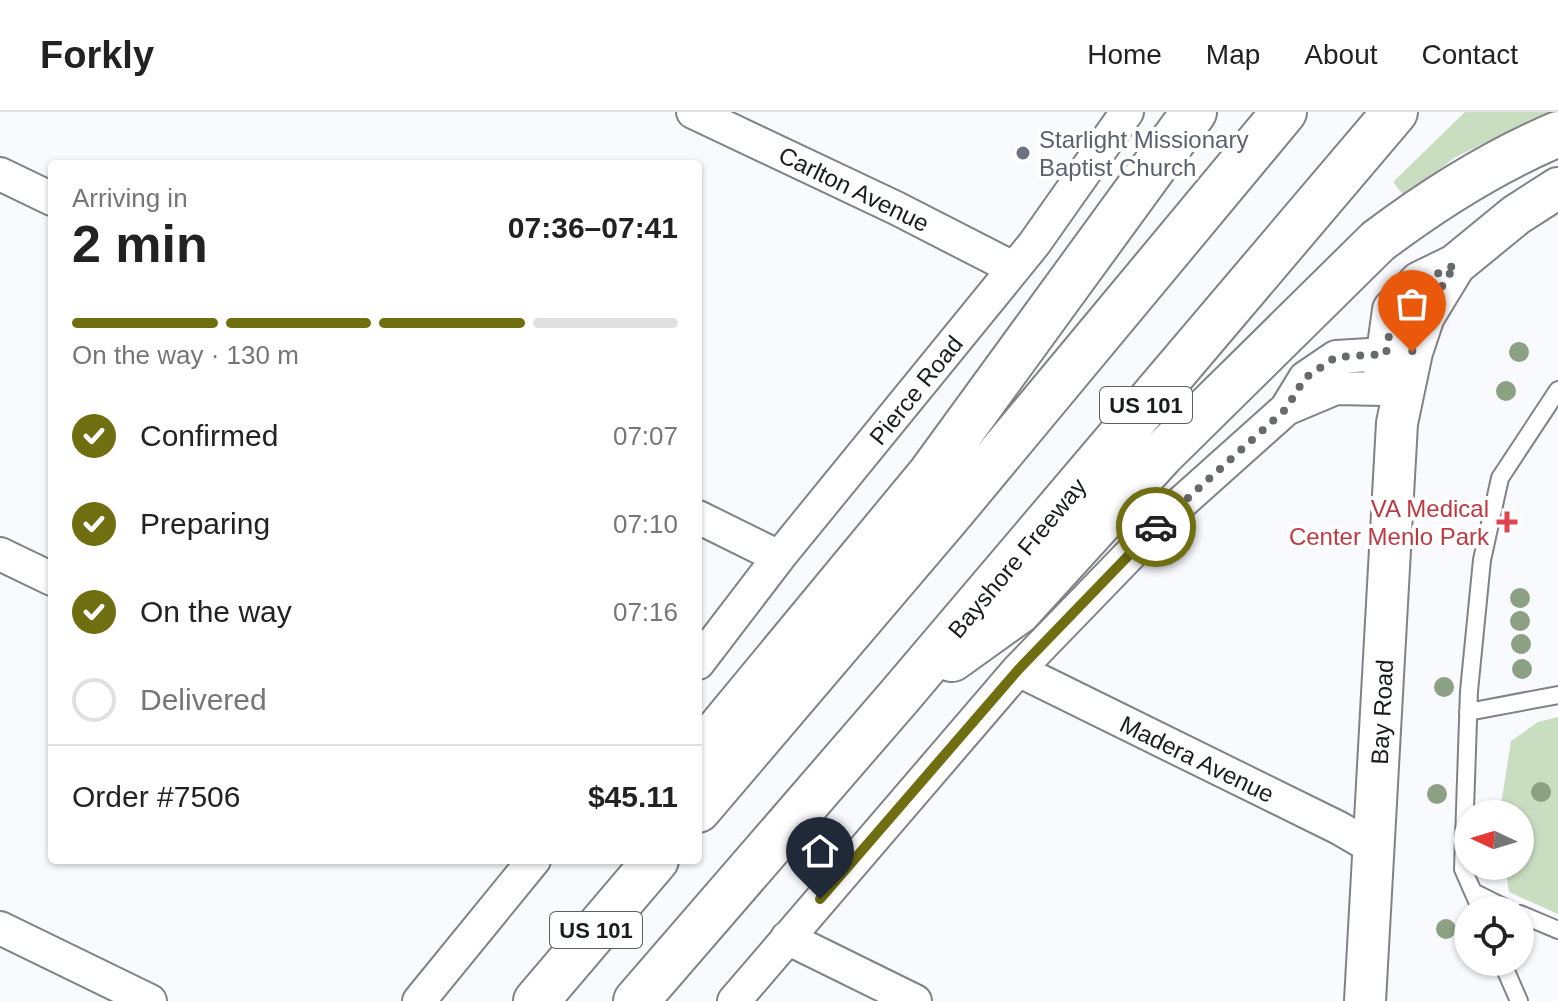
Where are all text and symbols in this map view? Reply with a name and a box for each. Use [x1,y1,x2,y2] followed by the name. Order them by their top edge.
[40,34,154,76] text: Forkly
[1087,39,1162,70] text: Home
[1206,39,1260,70] text: Map
[1304,39,1378,70] text: About
[1422,39,1518,70] text: Contact
[1039,126,1248,181] place label: Starlight Missionary Baptist Church
[775,141,933,237] street label: Carlton Avenue
[1014,144,1032,162] marker: Starlight Missionary Baptist Church
[72,183,188,213] text: Arriving in
[508,211,678,244] text: 07:36–07:41
[72,215,208,273] text: 2 min
[1378,270,1446,352] pin
[1390,282,1434,326] icon: bag
[864,330,968,450] street label: Pierce Road
[72,340,299,370] text: On the way · 130 m
[1100,387,1192,423] road number: US 101
[72,414,116,458] icon: check
[140,419,278,452] text: Confirmed
[613,421,678,451] text: 07:07
[942,473,1092,643] street label: Bayshore Freeway
[1116,487,1196,567] courier
[1289,495,1490,550] place label: VA Medical Center Menlo Park
[72,502,116,546] icon: check
[1134,505,1178,549] icon: car
[140,507,270,540] text: Preparing
[613,509,678,539] text: 07:10
[1496,511,1518,533] marker: VA Medical Center Menlo Park
[72,590,116,634] icon: check
[140,595,292,628] text: On the way
[613,597,678,627] text: 07:16
[1366,659,1398,765] street label: Bay Road
[140,683,267,716] text: Delivered
[1116,710,1278,808] street label: Madera Avenue
[72,780,240,813] text: Order #7506
[588,780,678,813] text: $45.11
[1454,800,1534,880] north arrow
[1454,800,1534,976] map controls
[786,817,854,899] pin
[798,829,842,873] icon: home
[1454,896,1534,976] button: locate
[550,912,642,948] road number: US 101

